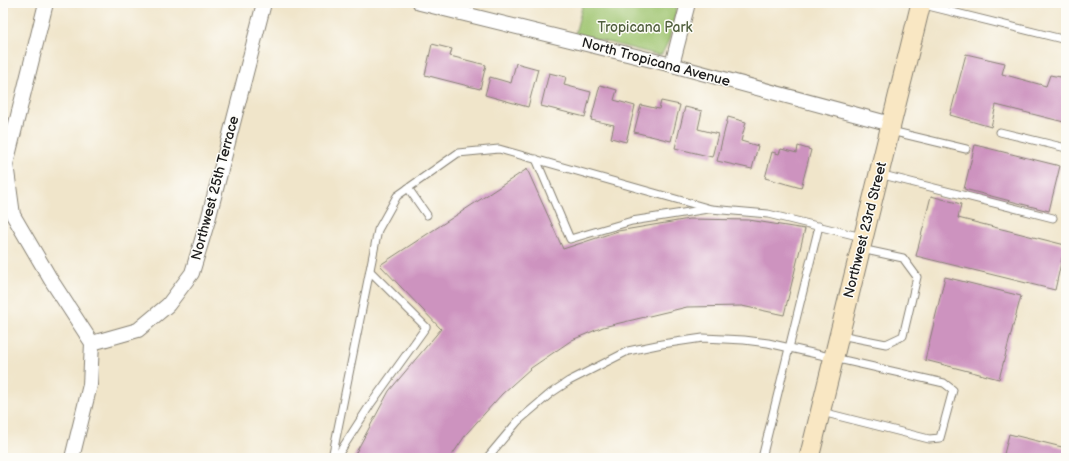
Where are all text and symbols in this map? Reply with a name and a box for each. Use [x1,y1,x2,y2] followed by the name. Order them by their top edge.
[598,19,693,36] park label: Tropicana Park
[580,34,732,90] street label: North Tropicana Avenue
[188,114,242,262] street label: Northwest 25th Terrace
[840,160,890,300] street label: Northwest 23rd Street

